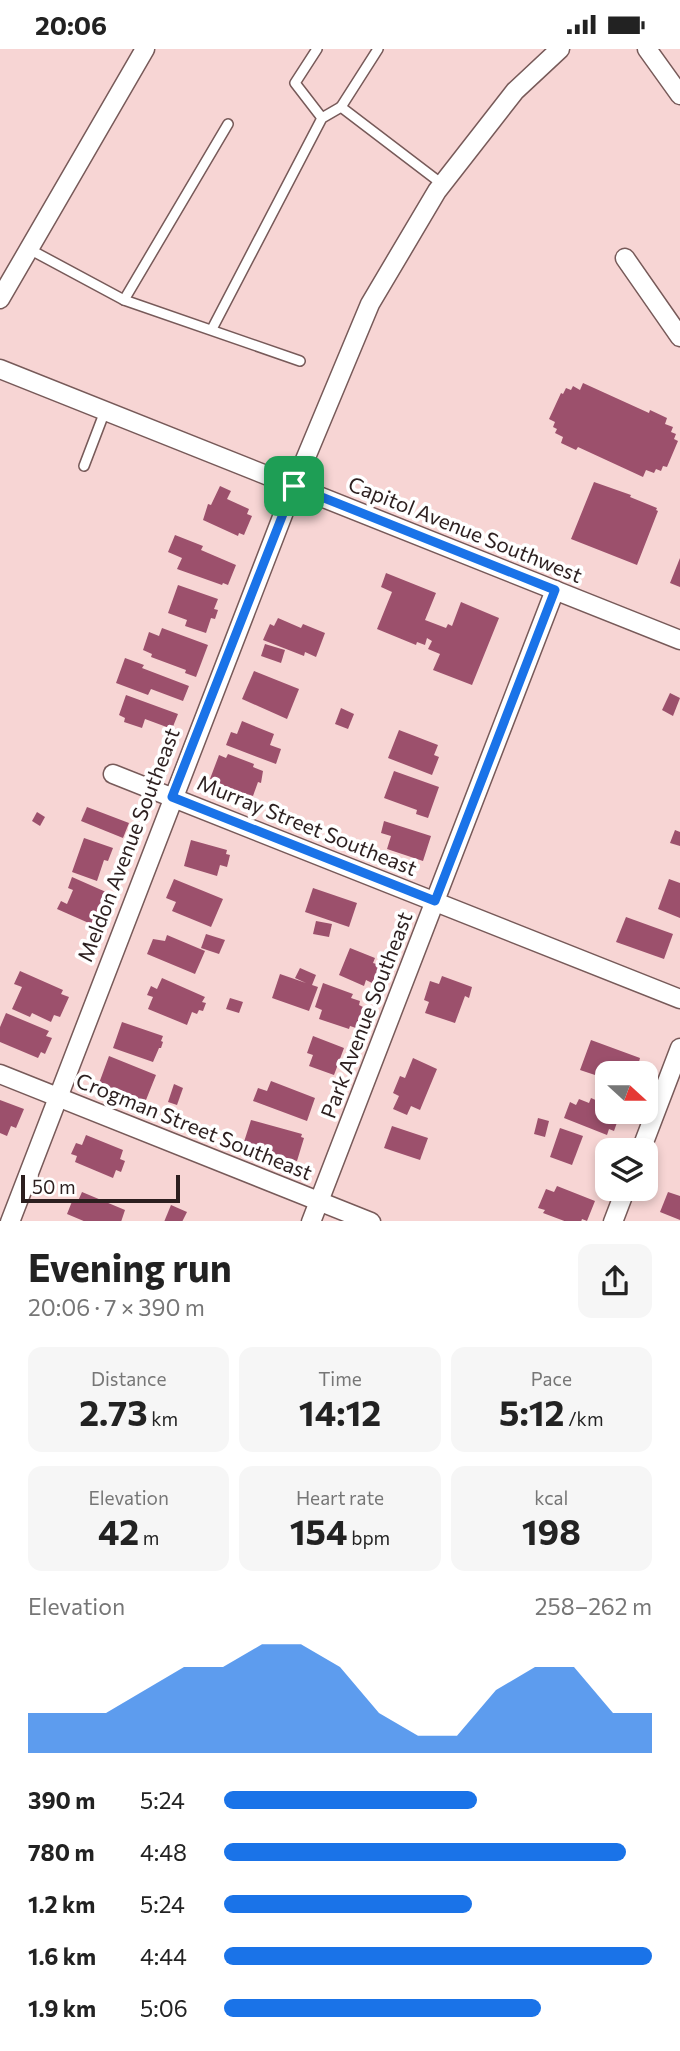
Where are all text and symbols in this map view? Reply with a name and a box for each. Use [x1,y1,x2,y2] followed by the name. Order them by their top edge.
[35,9,107,40] text: 20:06
[264,456,324,516] pin
[275,467,313,505] icon: arrive
[345,470,586,587] street label: Capitol Avenue Southwest
[71,724,184,965] street label: Meldon Avenue Southeast
[194,769,421,880] street label: Murray Street Southeast
[315,908,417,1121] street label: Park Avenue Southeast
[595,1061,658,1123] north arrow
[595,1061,658,1201] map controls
[73,1067,316,1184] street label: Crogman Street Southeast
[595,1138,658,1201] button: layers
[21,1173,180,1204] scale bar
[32,1175,76,1198] text: 50 m
[28,1243,232,1290] text: Evening run
[578,1244,652,1318] button: share
[28,1293,205,1321] text: 20:06 · 7 × 390 m
[91,1367,166,1390] text: Distance
[318,1367,362,1390] text: Time
[531,1367,572,1390] text: Pace
[79,1390,148,1433] text: 2.73
[299,1390,381,1433] text: 14:12
[499,1390,565,1433] text: 5:12
[148,1407,178,1430] text: km
[565,1407,604,1430] text: /km
[89,1486,169,1509] text: Elevation
[296,1486,384,1509] text: Heart rate
[534,1486,568,1509] text: kcal
[98,1509,139,1552] text: 42
[290,1509,348,1552] text: 154
[522,1509,581,1552] text: 198
[139,1526,159,1549] text: m
[348,1526,390,1549] text: bpm
[28,1592,125,1620] text: Elevation
[535,1592,652,1620] text: 258–262 m
[28,1786,95,1814] text: 390 m
[140,1786,185,1814] text: 5:24
[28,1838,94,1866] text: 780 m
[140,1838,187,1866] text: 4:48
[28,1890,95,1918] text: 1.2 km
[140,1890,185,1918] text: 5:24
[28,1942,96,1970] text: 1.6 km
[140,1942,187,1970] text: 4:44
[28,1994,96,2022] text: 1.9 km
[140,1994,188,2022] text: 5:06

